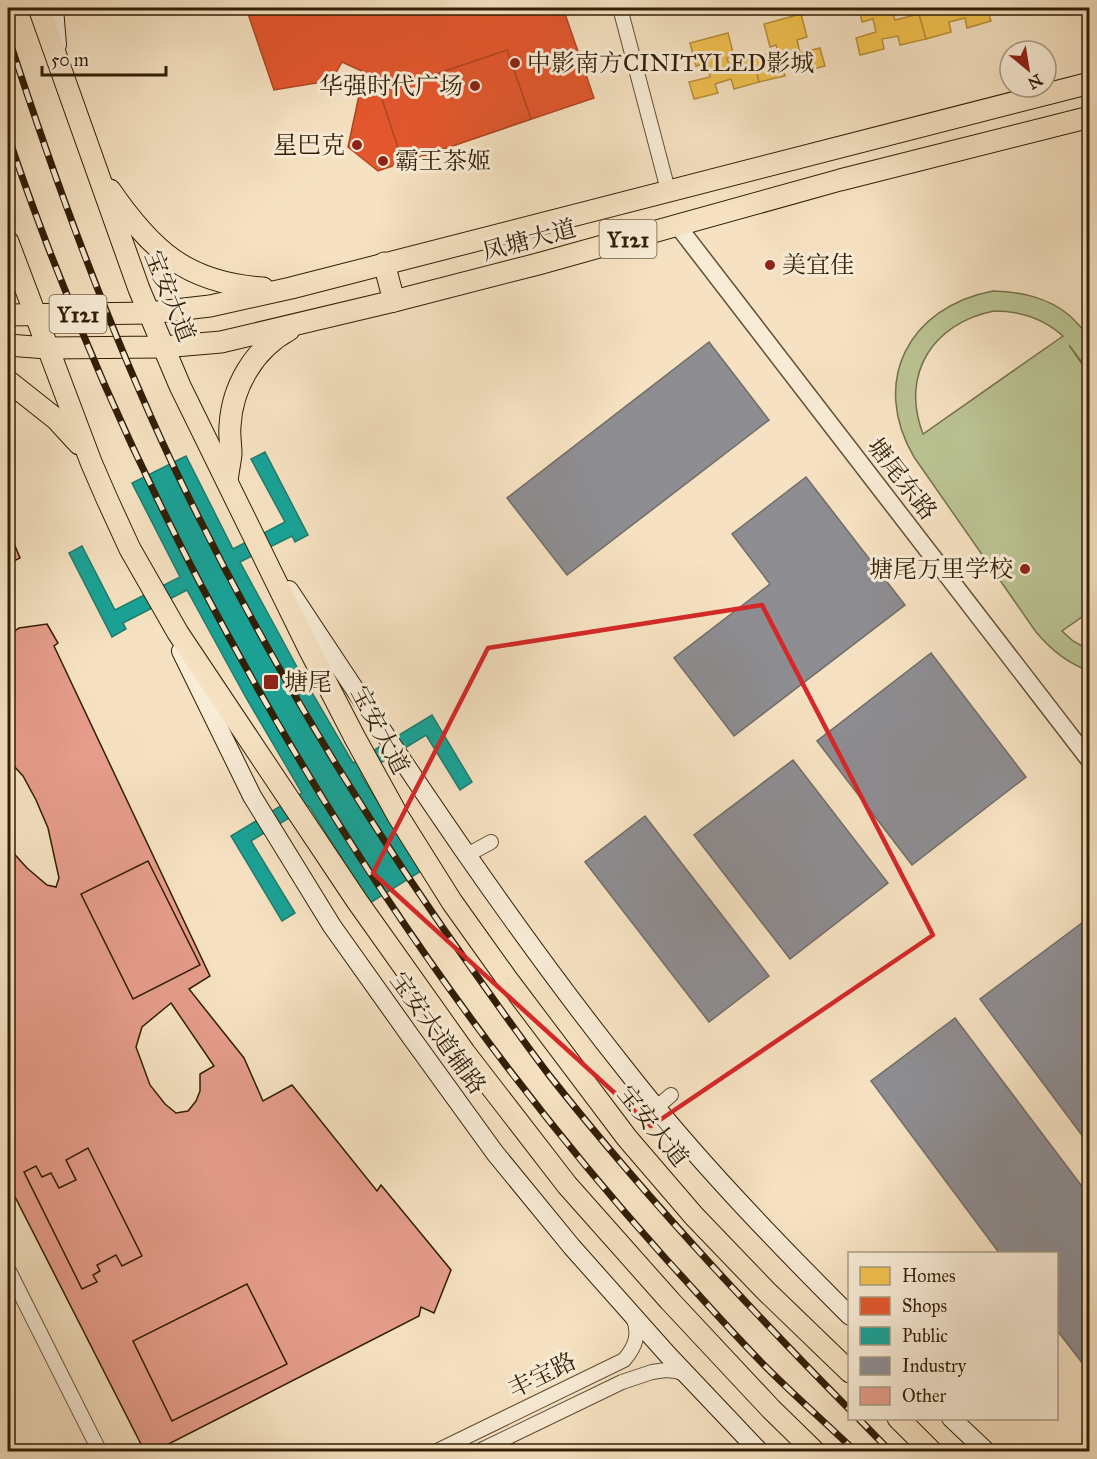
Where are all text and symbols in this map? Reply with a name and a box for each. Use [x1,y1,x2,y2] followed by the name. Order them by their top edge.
[42,39,166,77] scale bar
[998,39,1058,99] north arrow
[527,48,814,78] place label: 中影南方CINITYLED影城
[51,49,89,71] text: 50 m
[508,56,522,70] marker: 中影南方CINITYLED影城
[1024,70,1046,93] text: N
[319,71,463,101] place label: 华强时代广场
[468,79,482,93] marker: 华强时代广场
[273,130,345,160] place label: 星巴克
[350,138,364,152] marker: 星巴克
[395,146,491,176] place label: 霸王茶姬
[376,154,390,168] marker: 霸王茶姬
[479,213,579,267] street label: 凤塘大道
[600,220,656,258] road number: Y121
[138,246,202,346] street label: 宝安大道
[782,250,854,280] place label: 美宜佳
[763,258,777,272] marker: 美宜佳
[50,295,106,333] road number: Y121
[861,432,943,526] street label: 塘尾东路
[869,554,1013,584] place label: 塘尾万里学校
[1018,562,1032,576] marker: 塘尾万里学校
[284,667,332,697] place label: 塘尾
[262,673,280,691] marker: 塘尾
[344,681,416,779] street label: 宝安大道
[384,966,492,1100] street label: 宝安大道辅路
[611,1079,695,1173] street label: 宝安大道
[848,1252,1058,1420] legend
[902,1265,956,1287] text: Homes
[902,1295,947,1317] text: Shops
[902,1325,948,1347] text: Public
[503,1346,581,1404] street label: 丰宝路
[902,1355,967,1377] text: Industry
[902,1385,947,1407] text: Other

